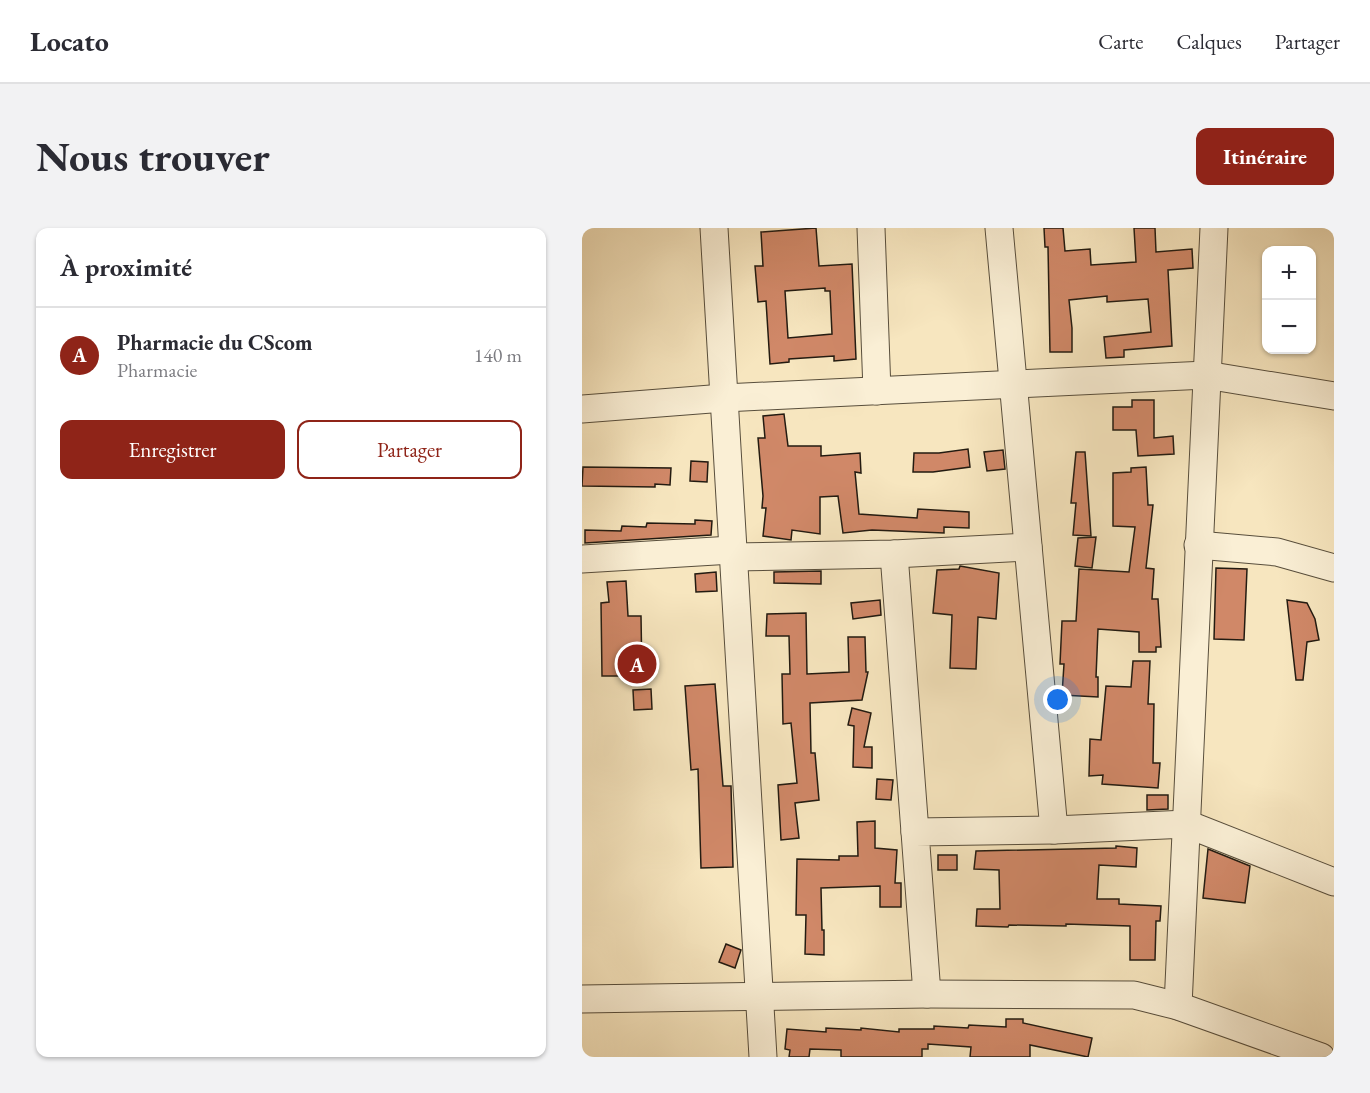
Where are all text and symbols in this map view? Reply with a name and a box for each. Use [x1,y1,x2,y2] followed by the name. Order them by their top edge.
[30,23,109,59] text: Locato
[1098,28,1143,55] text: Carte
[1176,28,1242,55] text: Calques
[1275,28,1340,55] text: Partager
[1196,128,1334,185] button: Itinéraire
[36,129,270,184] text: Nous trouver
[1262,246,1316,354] map controls
[1262,246,1316,300] button: +
[60,250,192,284] text: À proximité
[1262,300,1316,354] button: −
[117,328,313,357] text: Pharmacie du CScom
[72,342,87,368] text: A
[474,342,522,368] text: 140 m
[117,357,197,383] text: Pharmacie
[60,420,285,479] button: Enregistrer
[297,420,522,479] button: Partager
[618,642,656,686] pin: A
[1043,685,1072,714] your location

